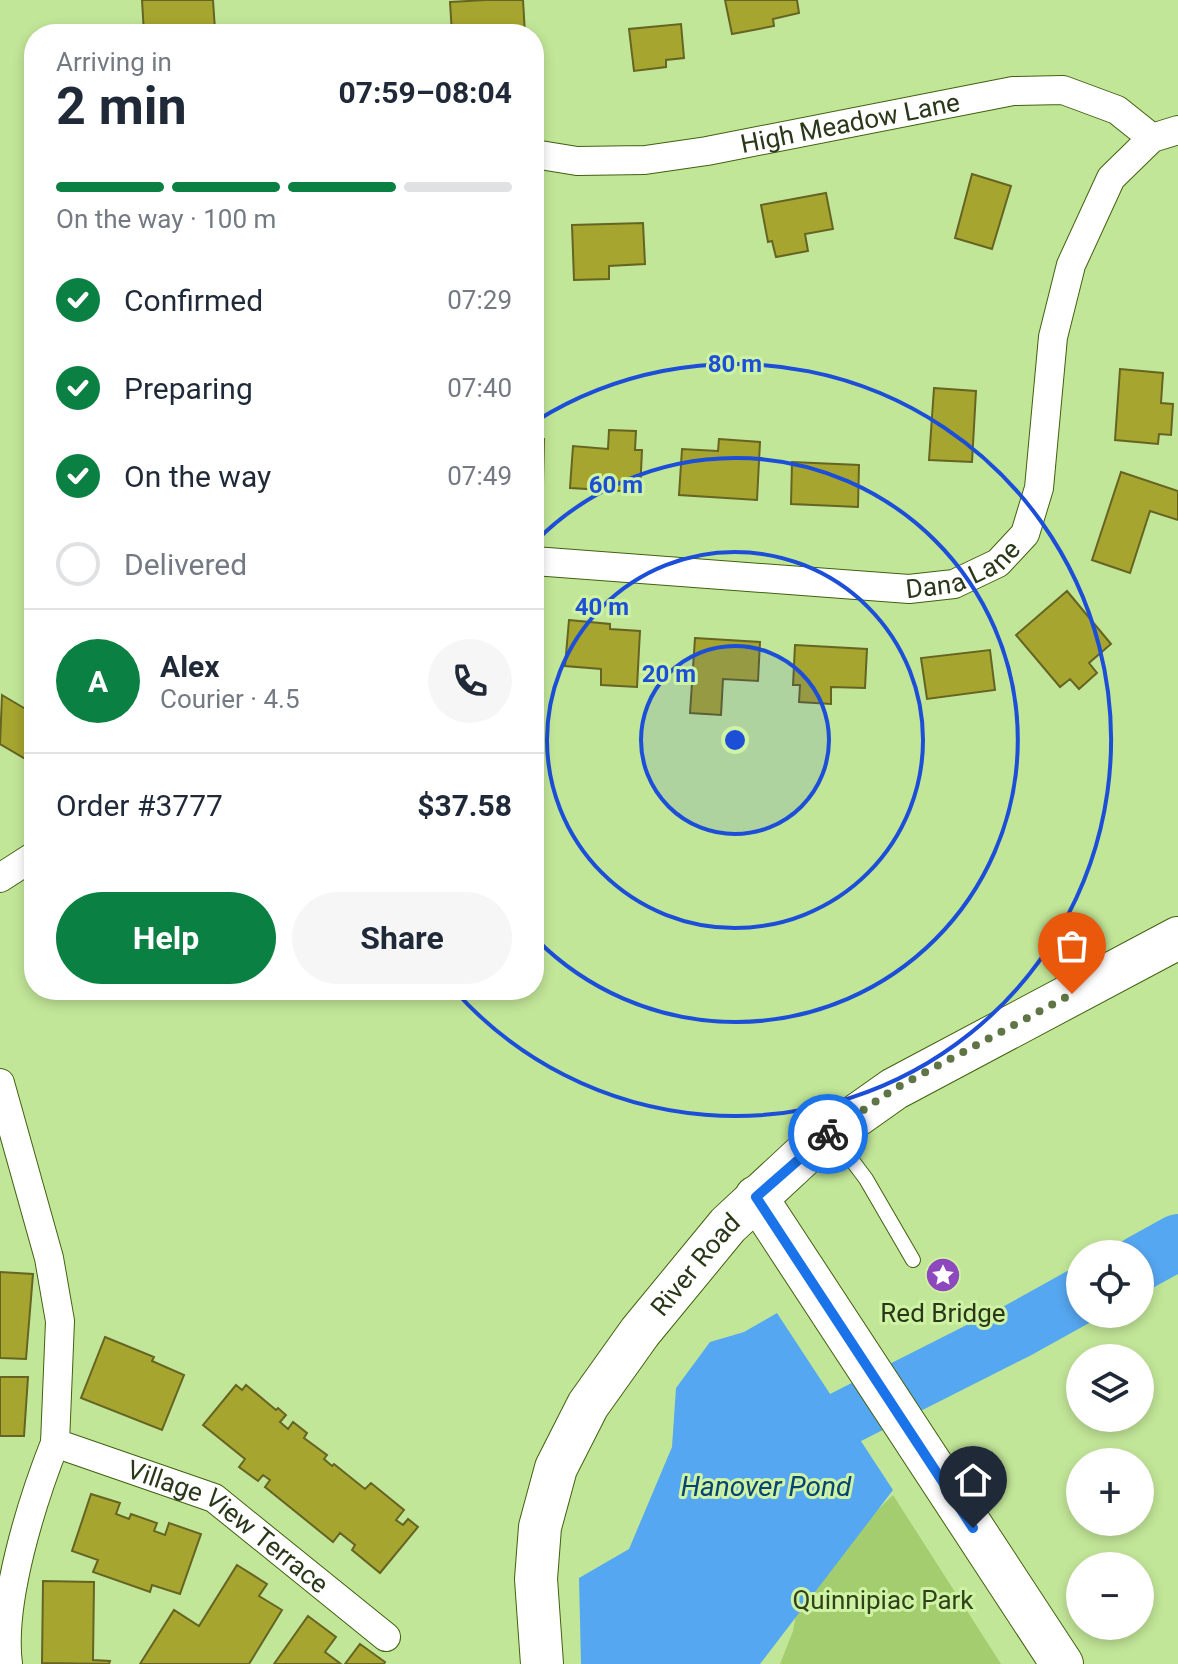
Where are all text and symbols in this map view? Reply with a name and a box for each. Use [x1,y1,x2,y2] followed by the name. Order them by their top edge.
[56,47,172,77] text: Arriving in
[338,75,512,110] text: 07:59–08:04
[56,76,187,137] text: 2 min
[738,87,962,159] street label: High Meadow Lane
[56,204,276,234] text: On the way · 100 m
[56,278,100,322] icon: check
[124,283,263,318] text: Confirmed
[447,285,512,315] text: 07:29
[708,350,762,378] text: 80 m
[56,366,100,410] icon: check
[124,371,253,406] text: Preparing
[447,373,512,403] text: 07:40
[56,454,100,498] icon: check
[124,459,271,494] text: On the way
[447,461,512,491] text: 07:49
[589,471,643,499] text: 60 m
[904,534,1026,604] street label: Dana Lane
[124,547,247,582] text: Delivered
[575,593,629,621] text: 40 m
[428,639,512,723] button: phone
[160,649,220,684] text: Alex
[642,660,696,688] text: 20 m
[88,664,108,699] text: A
[160,684,300,714] text: Courier · 4.5
[721,726,749,754] centre of rings
[56,788,223,823] text: Order #3777
[417,788,512,823] text: $37.58
[56,892,276,984] button: Help
[292,892,512,984] button: Share
[1038,912,1106,994] pin
[1050,924,1094,968] icon: bag
[788,1094,868,1174] courier
[806,1112,850,1156] icon: bike
[645,1207,746,1322] street label: River Road
[1066,1240,1154,1640] map controls
[1066,1240,1154,1328] button: locate
[924,1256,962,1294] place icon: Red Bridge
[880,1298,1006,1328] place label: Red Bridge
[1066,1344,1154,1432] button: layers
[939,1446,1007,1528] pin
[1066,1448,1154,1536] button: +
[123,1454,334,1599] street label: Village View Terrace
[951,1458,995,1502] icon: home
[681,1470,852,1503] water label: Hanover Pond
[1066,1552,1154,1640] button: −
[792,1585,974,1615] park label: Quinnipiac Park

